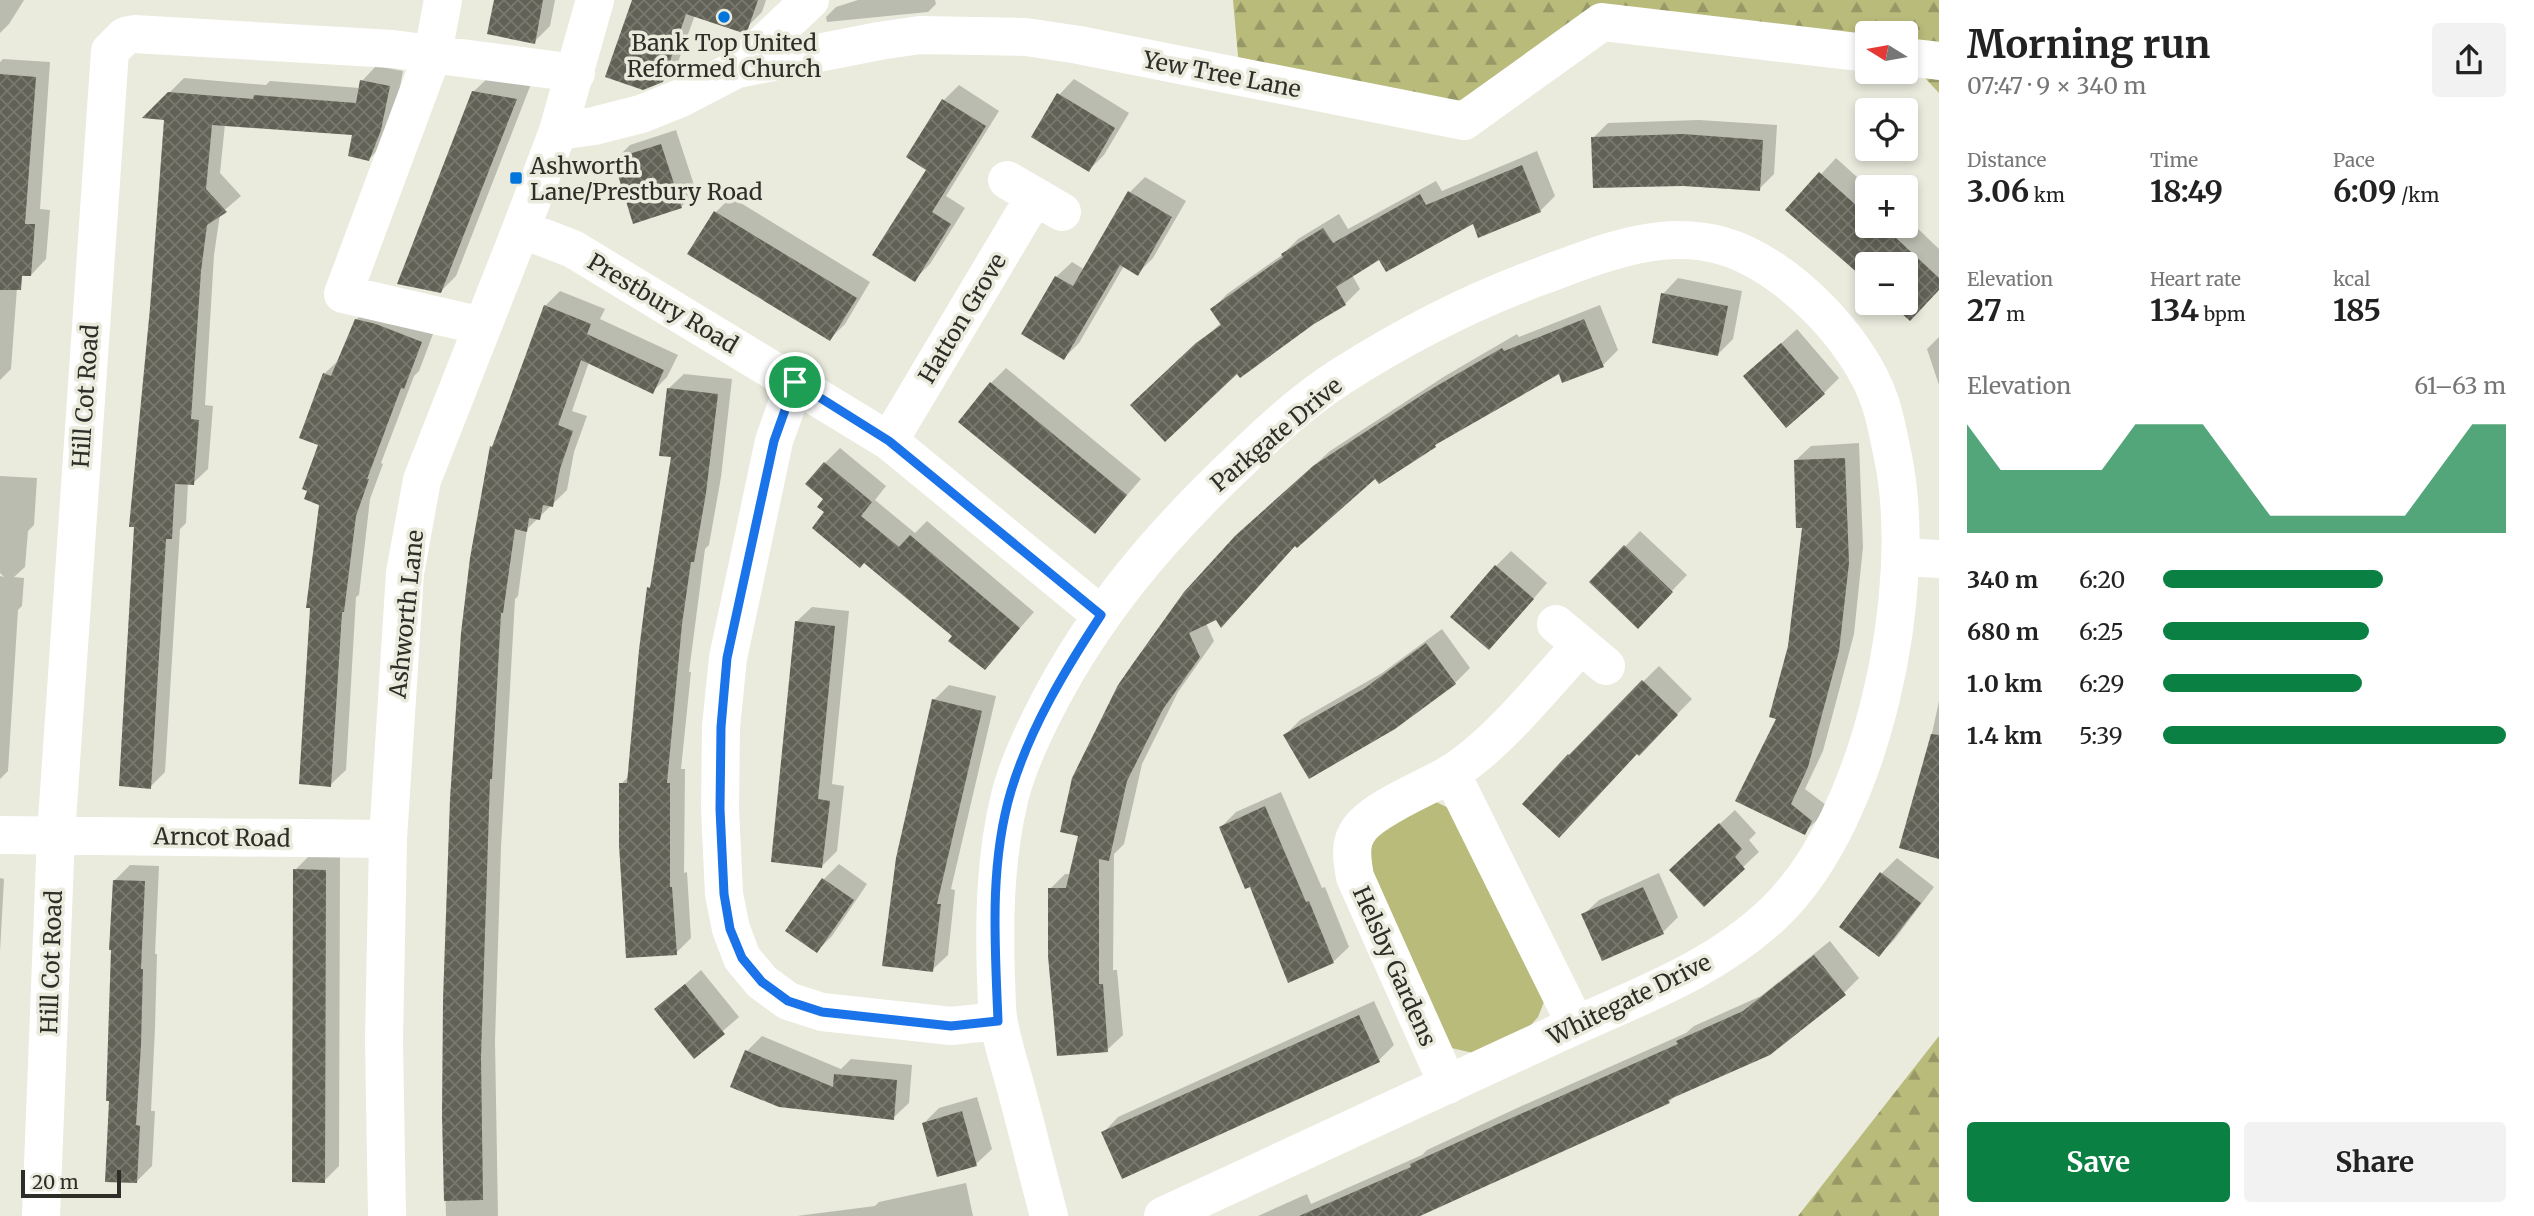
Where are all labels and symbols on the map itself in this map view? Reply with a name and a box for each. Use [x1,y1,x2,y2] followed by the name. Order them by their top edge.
[716,9,732,25] marker: Bank Top United Reformed Church
[1855,21,1918,84] north arrow
[627,28,821,83] place label: Bank Top United Reformed Church
[1140,44,1303,104] street label: Yew Tree Lane
[529,151,763,206] place label: Ashworth Lane/Prestbury Road
[508,170,524,186] marker: Ashworth Lane/Prestbury Road
[583,247,744,359] street label: Prestbury Road
[912,248,1012,388] street label: Hatton Grove
[66,323,104,469] street label: Hill Cot Road
[765,352,825,412] pin
[1204,371,1348,497] street label: Parkgate Drive
[383,528,429,701] street label: Ashworth Lane
[152,821,291,853] street label: Arncot Road
[1347,882,1443,1050] street label: Helsby Gardens
[34,889,68,1034] street label: Hill Cot Road
[1542,947,1715,1051] street label: Whitegate Drive
[21,1167,121,1199] scale bar

